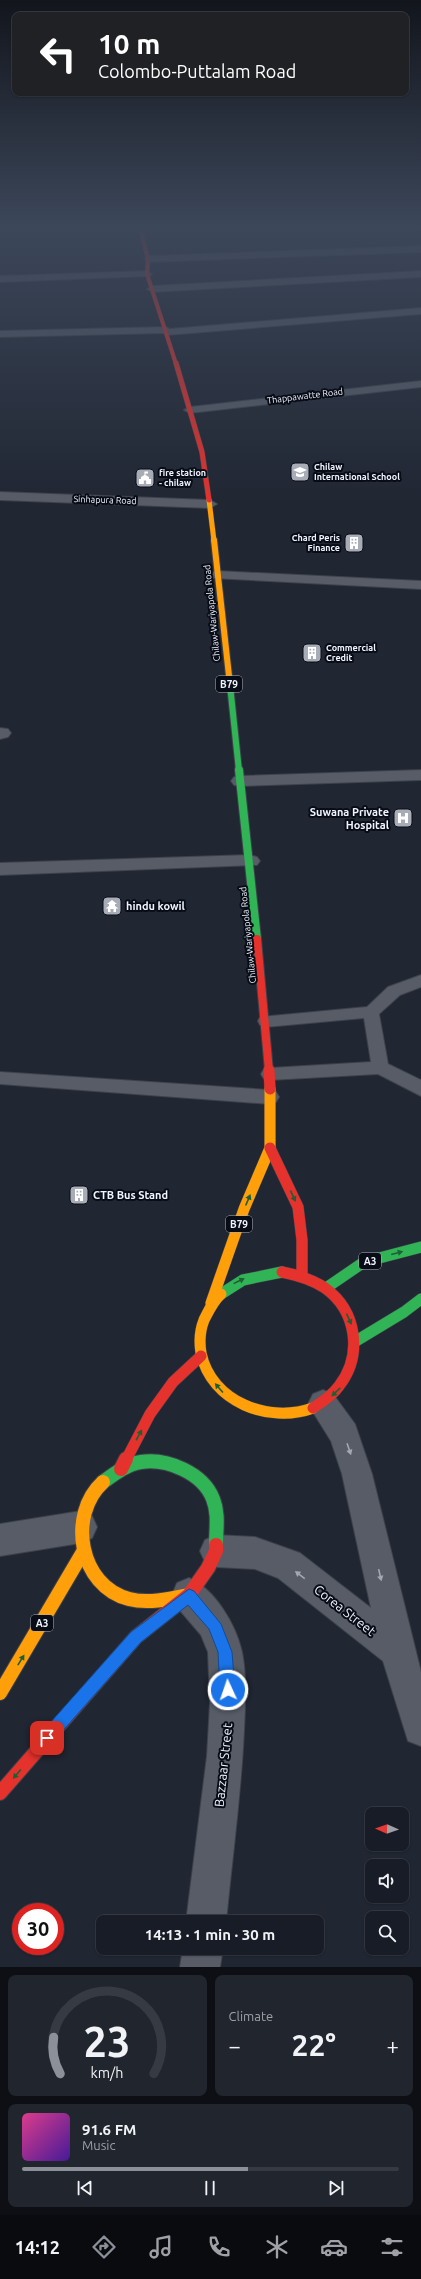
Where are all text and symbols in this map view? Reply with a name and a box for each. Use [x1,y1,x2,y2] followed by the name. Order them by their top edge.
[32,28,84,80] icon: left
[98,28,160,59] text: 10 m
[98,61,296,81] text: Colombo-Puttalam Road
[266,386,344,406] street label: Thappawatte Road
[289,461,311,483] school or university icon: Chilaw International School
[314,462,400,482] place label: Chilaw International School
[134,467,156,489] public building icon: fire station - chilaw
[159,468,206,488] place label: fire station - chilaw
[73,494,137,506] street label: Sinhapura Road
[343,532,365,554] building icon: Chard Peris Finance
[292,533,340,553] place label: Chard Peris Finance
[202,564,222,662] street label: Chilaw-Wariyapola Road
[301,642,323,664] building icon: Commercial Credit
[326,643,376,663] place label: Commercial Credit
[216,676,242,692] road number: B79
[310,806,390,831] place label: Suwana Private Hospital
[392,807,414,829] hospital icon: Suwana Private Hospital
[238,886,258,984] street label: Chilaw-Wariyapola Road
[101,895,123,917] temple icon: hindu kowil
[126,900,186,912] place label: hindu kowil
[68,1184,90,1206] building icon: CTB Bus Stand
[93,1189,168,1201] place label: CTB Bus Stand
[290,1190,296,1201] one-way arrow
[245,1194,251,1205] one-way arrow
[226,1216,252,1232] road number: B79
[392,1250,404,1256] one-way arrow
[359,1253,381,1269] road number: A3
[234,1278,245,1284] one-way arrow
[346,1313,352,1325] one-way arrow
[215,1383,224,1394] one-way arrow
[331,1387,341,1397] one-way arrow
[136,1429,143,1441] one-way arrow
[346,1444,352,1456] one-way arrow
[378,1569,384,1581] one-way arrow
[295,1571,306,1579] one-way arrow
[312,1582,378,1638] street label: Corea Street
[31,1615,53,1631] road number: A3
[17,1654,24,1665] one-way arrow
[207,1669,249,1711] position arrow
[30,1721,64,1755] pin
[212,1722,234,1808] street label: Bazzaar Street
[36,1727,58,1749] icon: arrive
[12,1768,21,1779] one-way arrow
[365,1807,409,1851] north arrow
[365,1807,409,1955] map controls
[365,1859,409,1903] button: sound
[12,1903,64,1955] speed limit sign: 30
[365,1911,409,1955] button: search
[145,1926,275,1943] text: 14:13 · 1 min · 30 m
[229,2009,273,2023] text: Climate
[84,2017,131,2064] text: 23
[292,2028,336,2062] text: 22°
[229,2033,241,2058] text: −
[387,2033,399,2058] text: +
[91,2064,124,2080] text: km/h
[82,2121,136,2138] text: 91.6 FM
[82,2138,116,2152] text: Music
[74,2177,96,2199] icon: previous
[199,2177,221,2199] icon: pause
[325,2177,347,2199] icon: next
[90,2233,118,2261] icon: directions
[147,2233,175,2261] icon: music
[205,2233,233,2261] icon: phone
[263,2233,291,2261] icon: climate
[320,2233,348,2261] icon: car
[378,2233,406,2261] icon: filters
[15,2237,60,2257] text: 14:12

